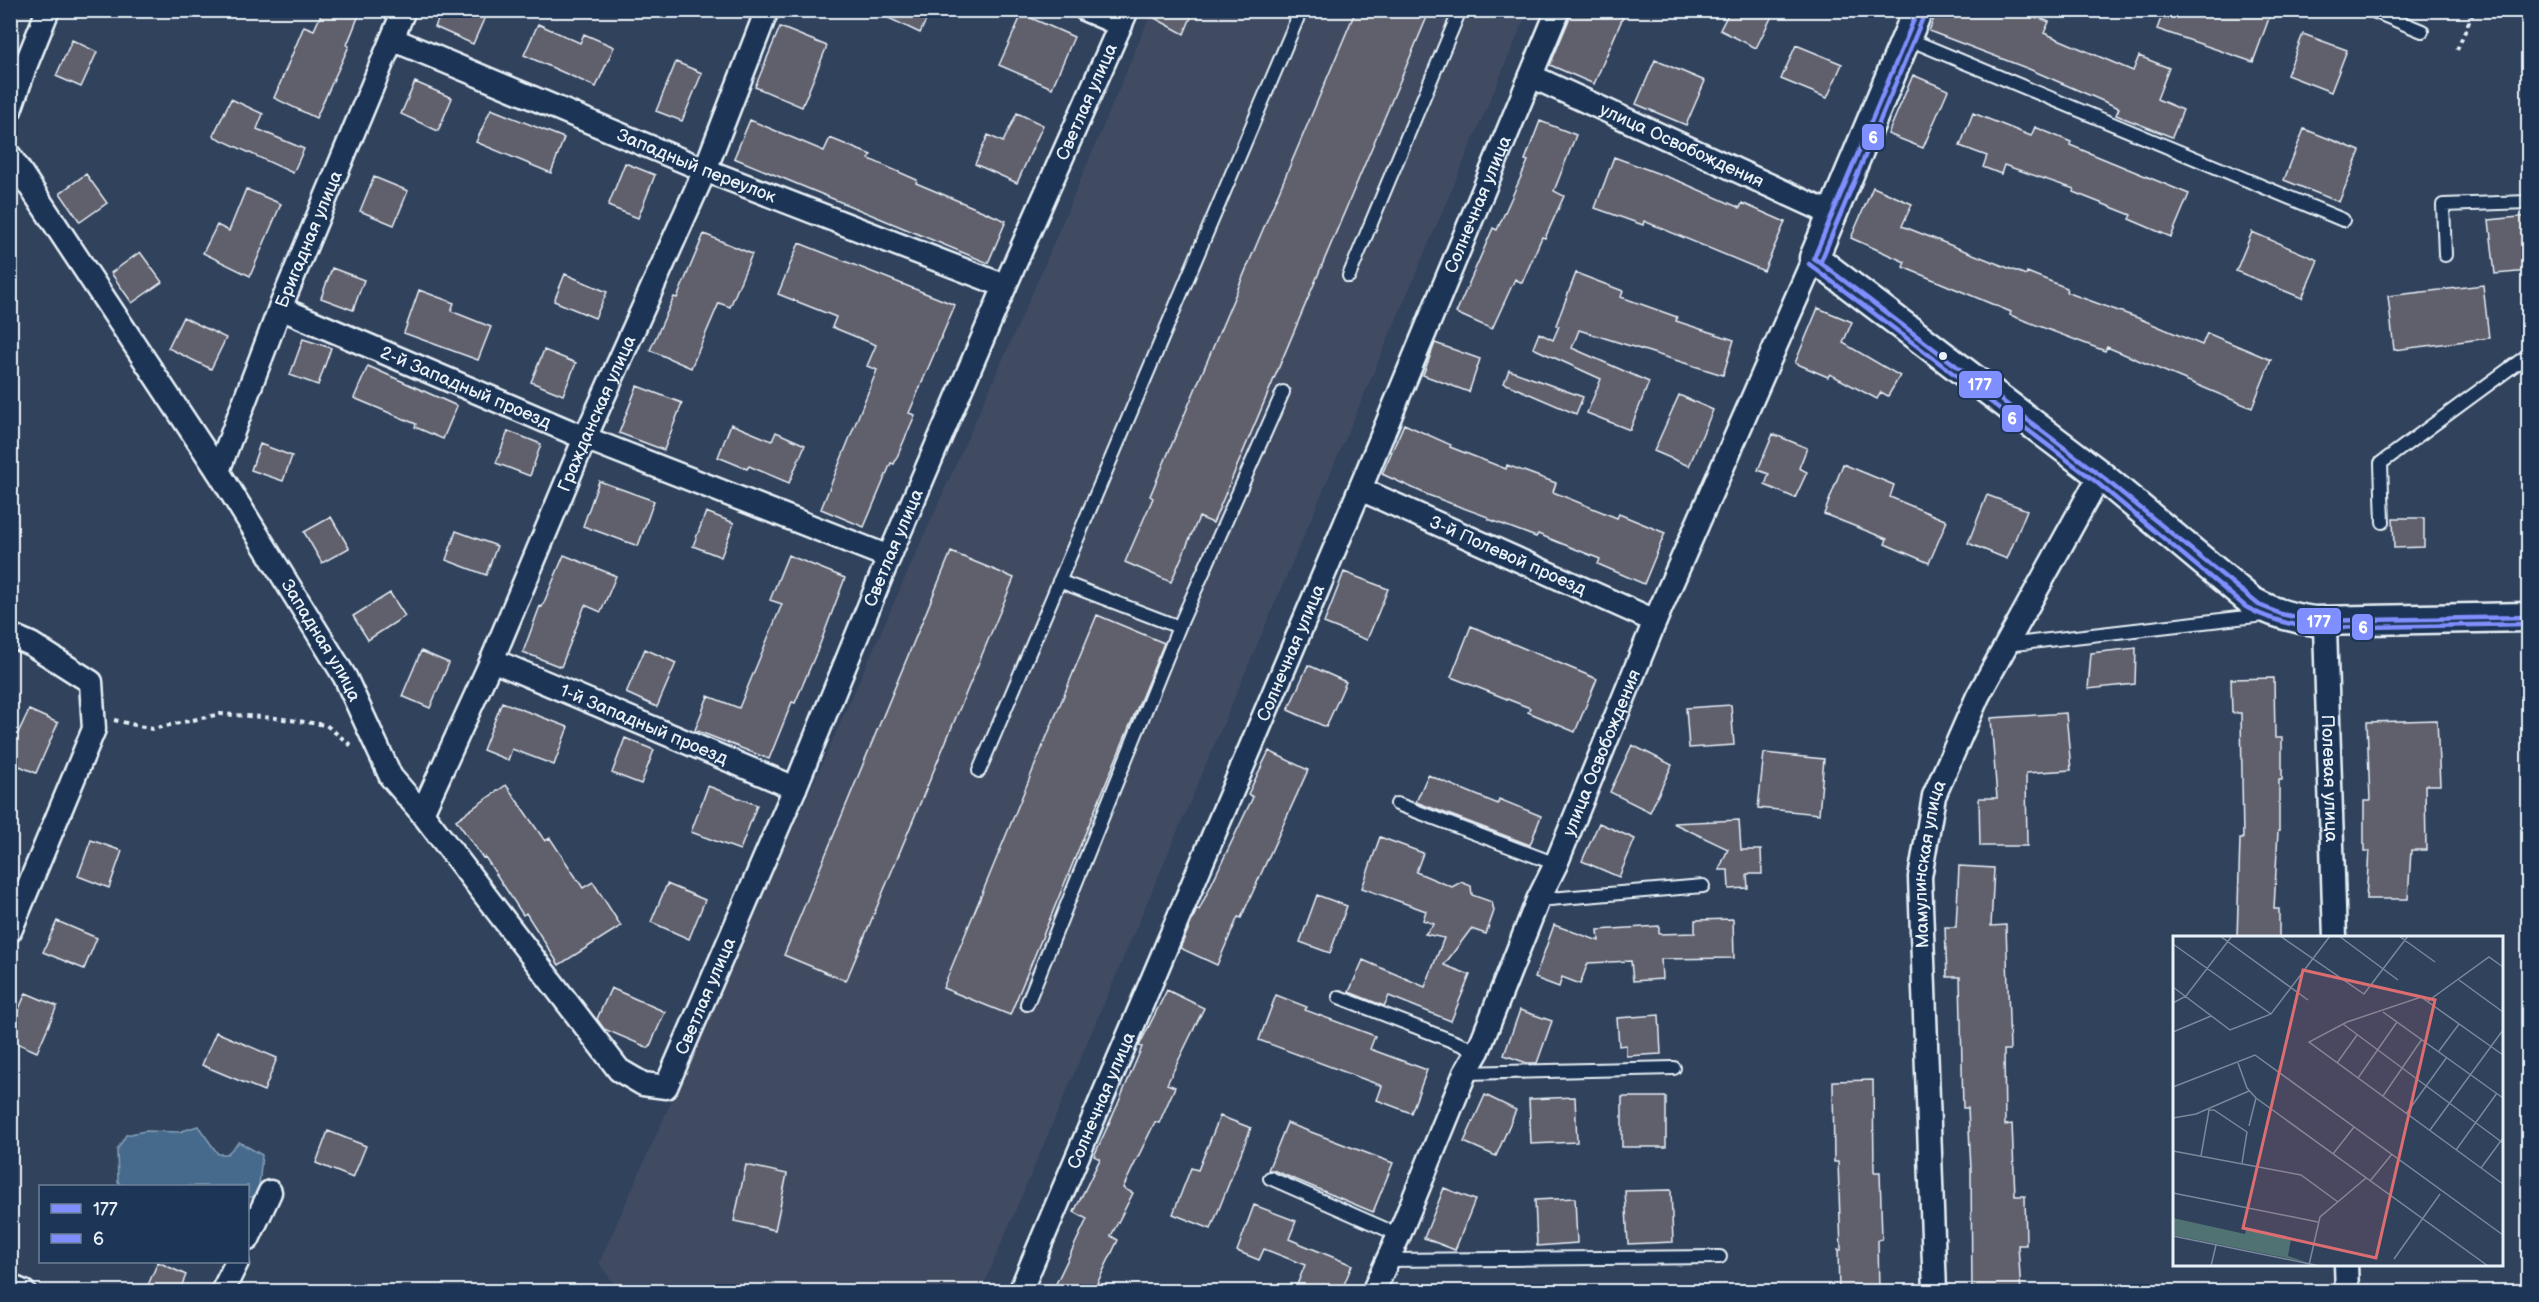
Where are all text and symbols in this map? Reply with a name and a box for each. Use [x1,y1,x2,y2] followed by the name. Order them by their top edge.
[1052,40,1122,164] street label: Светлая улица
[1596,99,1767,192] street label: улица Освобождения
[1861,123,1885,151] line badge: 6
[614,124,779,208] street label: Западный переулок
[1868,129,1878,148] text: 6
[1440,132,1516,276] street label: Солнечная улица
[271,167,347,311] street label: Бригадная улица
[554,332,641,495] street label: Гражданская улица
[377,342,554,433] street label: 2-й Западный проезд
[1937,350,1949,362] unlabelled marker
[1958,370,2003,399] line badge: 177
[1968,376,1992,395] text: 177
[2001,404,2024,433] line badge: 6
[2007,410,2017,429] text: 6
[860,486,928,610] street label: Светлая улица
[1426,511,1589,600] street label: 3-й Полевой проезд
[276,576,365,705] street label: Западная улица
[1253,581,1329,725] street label: Солнечная улица
[2296,607,2342,635] line badge: 177
[2307,613,2331,632] text: 177
[2351,613,2374,641] line badge: 6
[2358,619,2368,638] text: 6
[1558,667,1645,839] street label: улица Освобождения
[557,680,731,769] street label: 1-й Западный проезд
[2317,714,2342,843] street label: Полевая улица
[1909,777,1951,949] street label: Мамулинская улица
[671,934,740,1058] street label: Светлая улица
[2173,936,2503,1266] inset map
[1063,1029,1140,1172] street label: Солнечная улица
[39,1185,249,1263] legend
[93,1199,118,1220] text: 177
[93,1229,104,1250] text: 6

